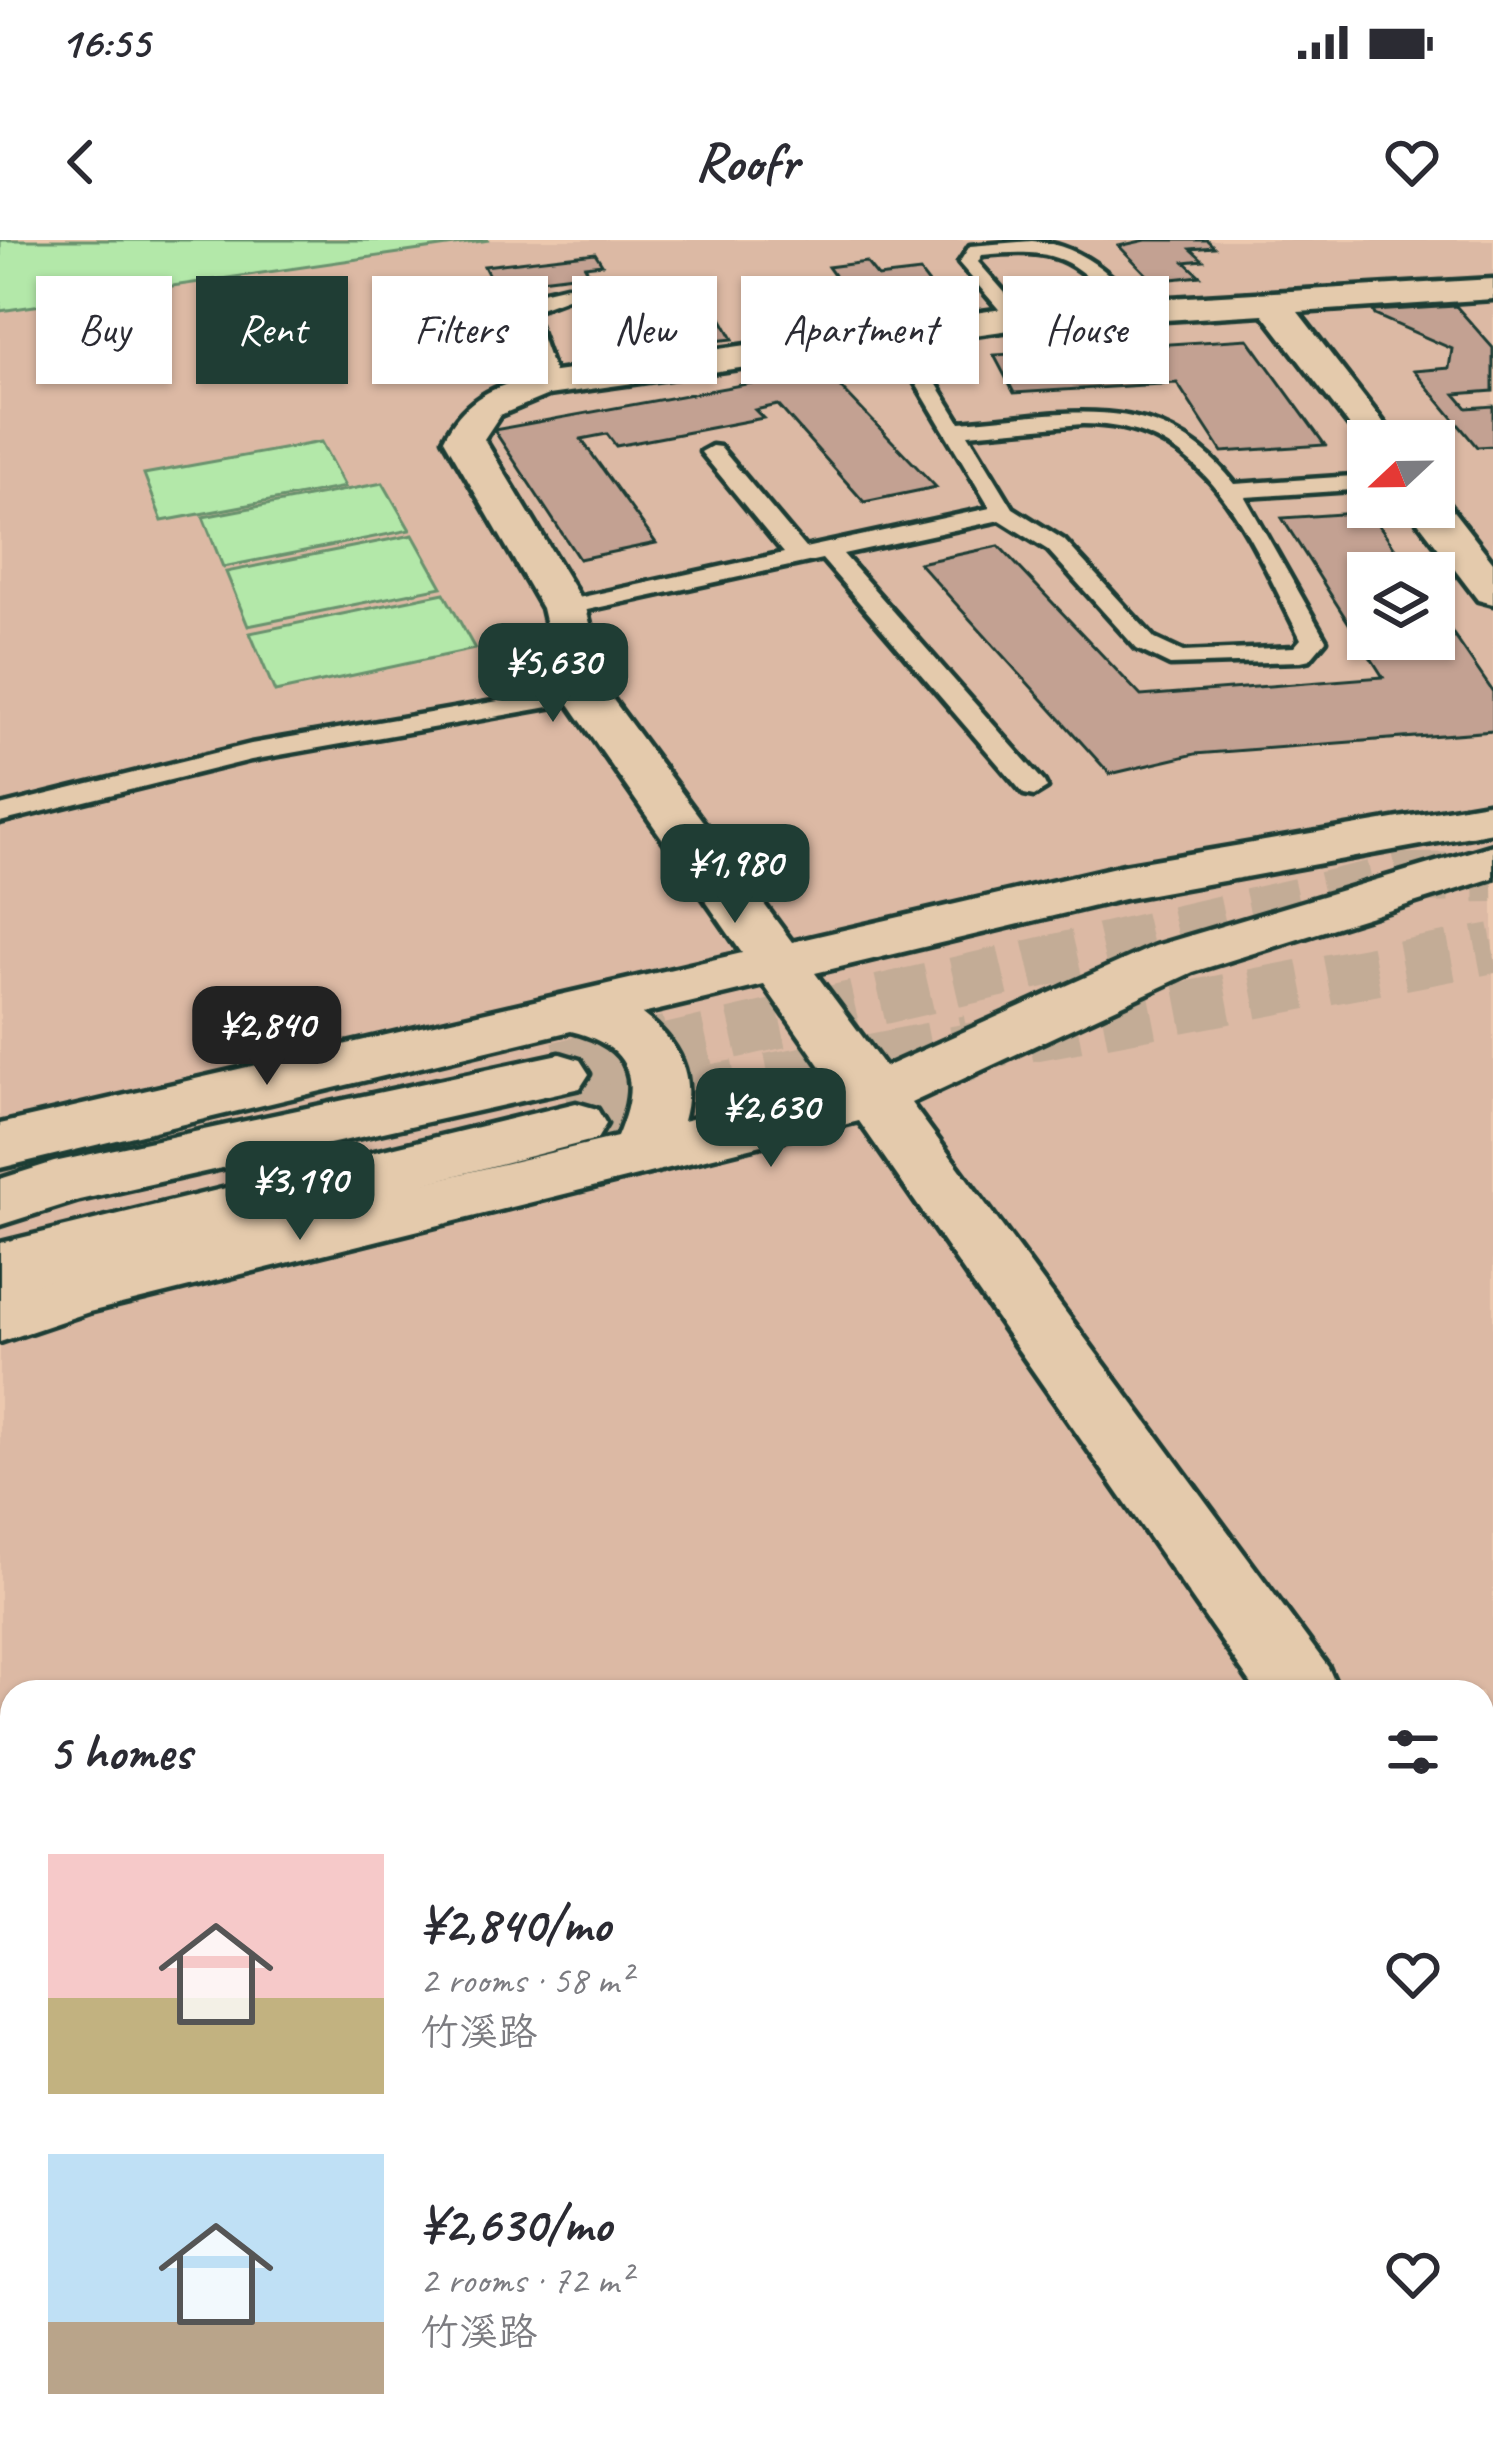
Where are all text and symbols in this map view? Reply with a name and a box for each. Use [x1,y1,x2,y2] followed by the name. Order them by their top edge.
[60,14,149,71] text: 16:55
[695,128,798,196] text: Roofr
[48,129,114,195] icon: back
[1379,129,1445,195] icon: heart
[36,276,172,384] chip: Buy
[196,276,348,384] chip: Rent
[372,276,548,384] chip: Filters
[572,276,717,384] chip: New
[741,276,979,384] chip: Apartment
[1003,276,1169,384] chip: House
[1347,420,1455,528] north arrow
[1347,420,1455,660] map controls
[1347,552,1455,660] button: layers
[455,623,651,725] pin: ¥5,630
[505,637,601,686] text: ¥5,630
[637,824,833,926] pin: ¥1,980
[687,838,783,887] text: ¥1,980
[169,986,365,1088] pin: ¥2,840
[219,1000,315,1049] text: ¥2,840
[673,1068,869,1170] pin: ¥2,630
[723,1082,819,1131] text: ¥2,630
[202,1141,398,1243] pin: ¥3,190
[252,1155,348,1204] text: ¥3,190
[1380,1719,1446,1785] icon: filters
[48,1720,191,1784] text: 5 homes
[420,1892,610,1956] text: ¥2,840/mo
[144,1902,288,2046] icon: home
[1380,1941,1446,2007] icon: heart
[420,1956,631,2005] text: 2 rooms · 58 m²
[420,2008,537,2057] text: 竹溪路
[420,2192,611,2256] text: ¥2,630/mo
[144,2202,288,2346] icon: home
[1380,2241,1446,2307] icon: heart
[420,2256,631,2305] text: 2 rooms · 72 m²
[420,2308,537,2357] text: 竹溪路

